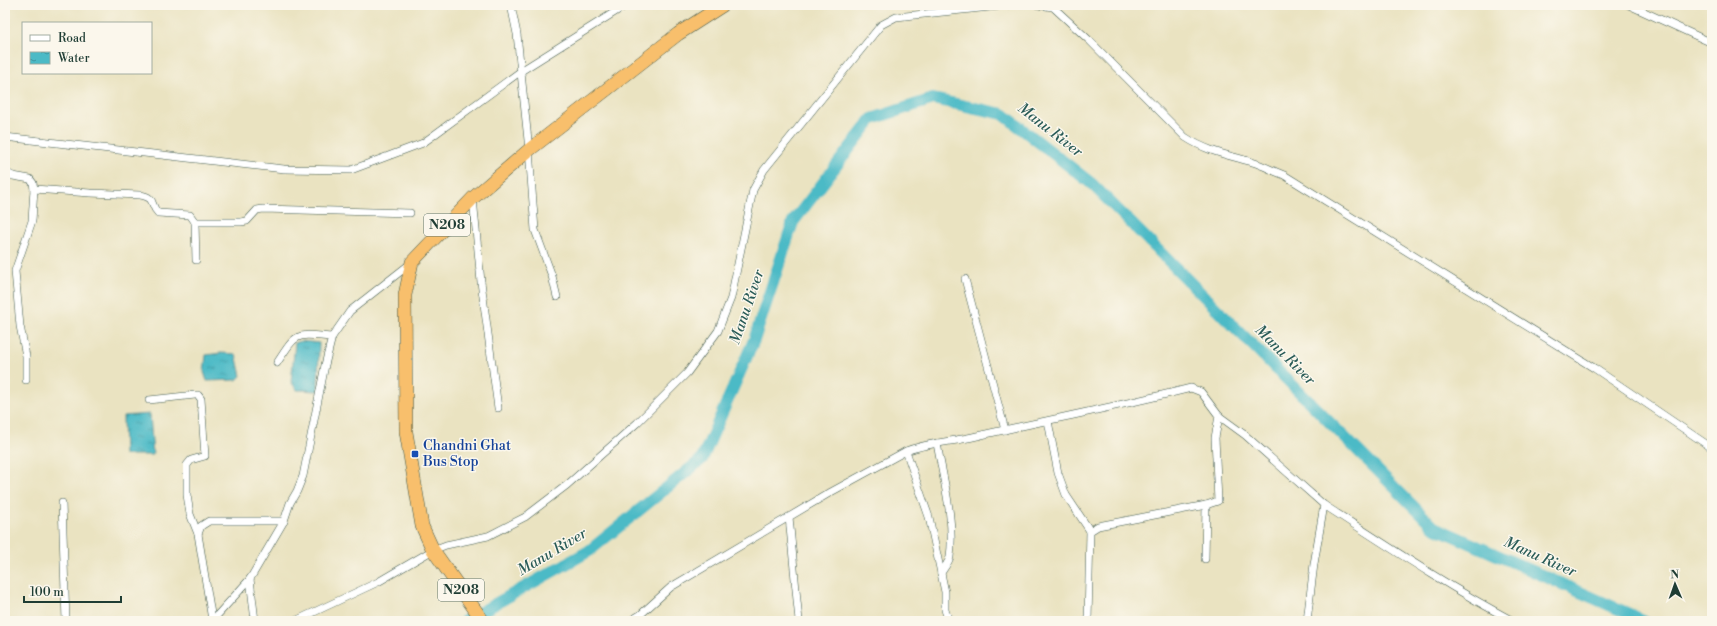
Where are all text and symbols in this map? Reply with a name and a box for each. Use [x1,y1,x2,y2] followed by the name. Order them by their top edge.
[22,22,152,74] legend
[58,31,86,46] text: Road
[57,51,90,66] text: Water
[1014,99,1087,162] water label: Manu River
[424,214,470,236] road number: N208
[725,267,769,347] water label: Manu River
[1251,321,1320,390] water label: Manu River
[422,437,511,471] place label: Chandni Ghat Bus Stop
[410,449,420,459] marker: Chandni Ghat Bus Stop
[514,524,591,580] water label: Manu River
[1501,533,1580,582] water label: Manu River
[1655,564,1695,604] north arrow
[1670,568,1680,582] text: N
[24,578,121,604] scale bar
[438,579,484,601] road number: N208
[30,585,64,600] text: 100 m

